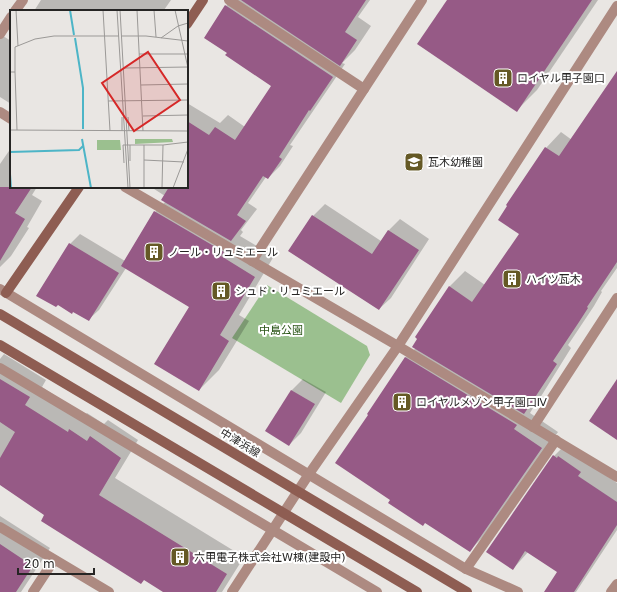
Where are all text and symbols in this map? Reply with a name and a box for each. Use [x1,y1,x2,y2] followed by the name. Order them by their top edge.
[10,10,188,188] inset map
[492,67,514,89] building icon: ロイヤル甲子園口
[517,72,605,85] place label: ロイヤル甲子園口
[403,151,425,173] school or university icon: 瓦木幼稚園
[428,156,483,169] place label: 瓦木幼稚園
[143,241,165,263] building icon: ノール・リュミエール
[168,246,278,259] place label: ノール・リュミエール
[501,268,523,290] building icon: ハイツ瓦木
[526,273,581,286] place label: ハイツ瓦木
[210,280,232,302] building icon: シュド・リュミエール
[235,285,345,298] place label: シュド・リュミエール
[259,324,303,337] park label: 中島公園
[391,391,413,413] building icon: ロイヤルメゾン甲子園口Ⅳ
[416,396,548,409] place label: ロイヤルメゾン甲子園口Ⅳ
[218,426,262,460] street label: 中津浜線
[169,546,191,568] building icon: 六甲電子株式会社W棟(建設中)
[18,550,94,576] scale bar
[194,551,345,564] place label: 六甲電子株式会社W棟(建設中)
[24,557,55,571] text: 20 m

